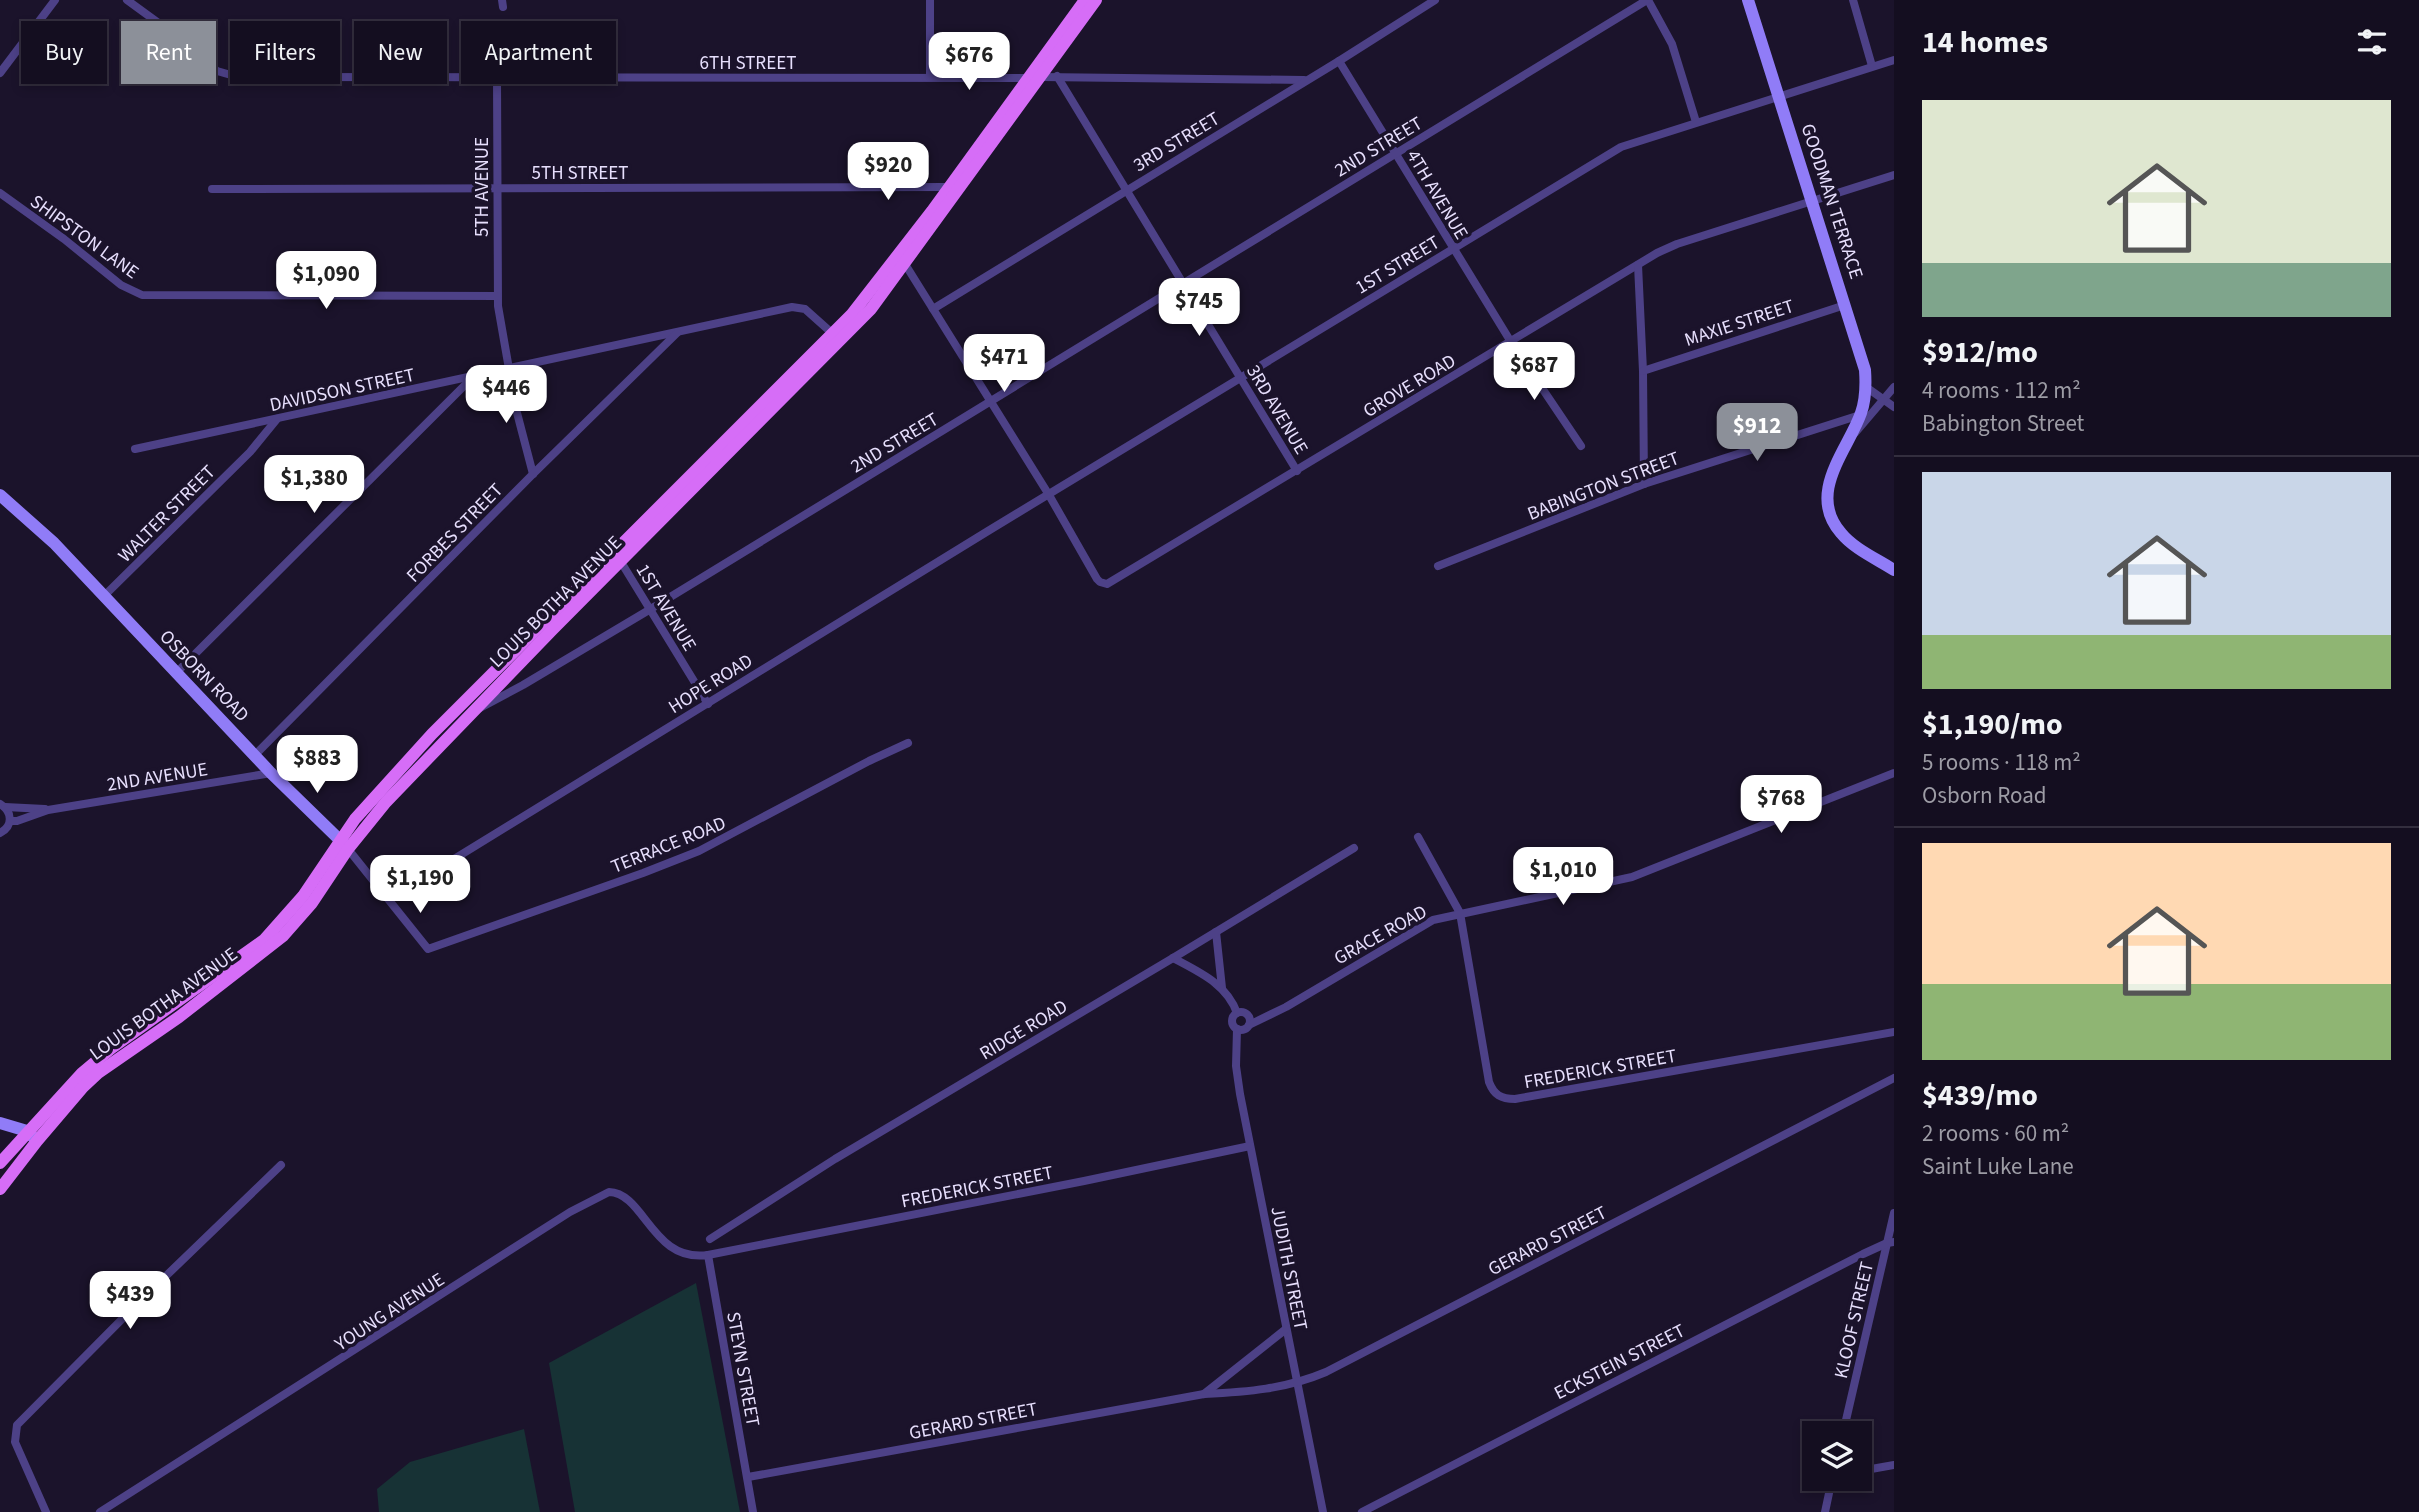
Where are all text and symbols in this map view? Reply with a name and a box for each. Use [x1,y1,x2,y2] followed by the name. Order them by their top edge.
[21,21,107,84] chip: Buy
[121,21,216,84] chip: Rent
[230,21,340,84] chip: Filters
[354,21,447,84] chip: New
[461,21,616,84] chip: Apartment
[1922,21,2048,64] text: 14 homes
[2353,23,2391,61] icon: filters
[928,32,1010,92] pin: $676
[945,38,993,71] text: $676
[700,50,796,77] street label: 6TH STREET
[1128,106,1225,179] street label: 3RD STREET
[1330,110,1428,184] street label: 2ND STREET
[1794,120,1869,282] street label: GOODMAN TERRACE
[469,137,496,237] street label: 5TH AVENUE
[847,142,929,202] pin: $920
[1399,145,1474,245] street label: 4TH AVENUE
[2094,145,2220,271] icon: home
[864,148,912,181] text: $920
[532,160,628,187] street label: 5TH STREET
[24,189,144,286] street label: SHIPSTON LANE
[1350,229,1445,301] street label: 1ST STREET
[269,252,383,311] pin: $1,090
[292,257,360,290] text: $1,090
[1158,278,1240,338] pin: $745
[1175,284,1223,317] text: $745
[1681,293,1798,354] street label: MAXIE STREET
[1922,331,2038,374] text: $912/mo
[963,334,1045,394] pin: $471
[980,340,1028,373] text: $471
[1493,342,1575,402] pin: $687
[1358,348,1461,425] street label: GROVE ROAD
[1510,348,1558,381] text: $687
[1239,360,1314,460] street label: 3RD AVENUE
[267,362,417,419] street label: DAVIDSON STREET
[465,366,547,425] pin: $446
[482,371,530,404] text: $446
[1922,374,2081,407] text: 4 rooms · 112 m²
[1716,404,1798,463] pin: $912
[846,406,944,480] street label: 2ND STREET
[1922,407,2084,440] text: Babington Street
[1733,409,1781,442] text: $912
[1524,445,1683,528] street label: BABINGTON STREET
[257,456,371,515] pin: $1,380
[112,459,222,569] street label: WALTER STREET
[280,461,348,494] text: $1,380
[401,477,510,589] street label: FORBES STREET
[2094,517,2220,643] icon: home
[484,530,628,674] street label: LOUIS BOTHA AVENUE
[629,559,702,657] street label: 1ST AVENUE
[153,624,255,728] street label: OSBORN ROAD
[663,648,758,721] street label: HOPE ROAD
[1922,703,2063,746] text: $1,190/mo
[276,736,358,795] pin: $883
[293,741,341,774] text: $883
[1922,746,2081,779] text: 5 rooms · 118 m²
[105,756,210,799] street label: 2ND AVENUE
[1740,776,1822,835] pin: $768
[1922,779,2047,812] text: Osborn Road
[1757,781,1805,814] text: $768
[607,810,730,881] street label: TERRACE ROAD
[1506,848,1620,907] pin: $1,010
[1529,853,1597,886] text: $1,010
[363,856,477,915] pin: $1,190
[386,861,454,894] text: $1,190
[2094,888,2220,1014] icon: home
[1329,899,1432,972] street label: GRACE ROAD
[84,941,243,1067] street label: LOUIS BOTHA AVENUE
[975,993,1073,1067] street label: RIDGE ROAD
[1522,1043,1679,1096] street label: FREDERICK STREET
[1922,1074,2038,1117] text: $439/mo
[1922,1117,2069,1150] text: 2 rooms · 60 m²
[1922,1150,2074,1183] text: Saint Luke Lane
[899,1159,1056,1215] street label: FREDERICK STREET
[1484,1200,1612,1283] street label: GERARD STREET
[1263,1204,1314,1332] street label: JUDITH STREET
[1828,1259,1881,1381] street label: KLOOF STREET
[329,1267,450,1358] street label: YOUNG AVENUE
[89,1272,171,1331] pin: $439
[106,1277,154,1310] text: $439
[719,1310,766,1429] street label: STEYN STREET
[1550,1318,1690,1407] street label: ECKSTEIN STREET
[907,1396,1040,1447] street label: GERARD STREET
[1802,1421,1872,1491] map controls
[1802,1421,1872,1491] button: layers

